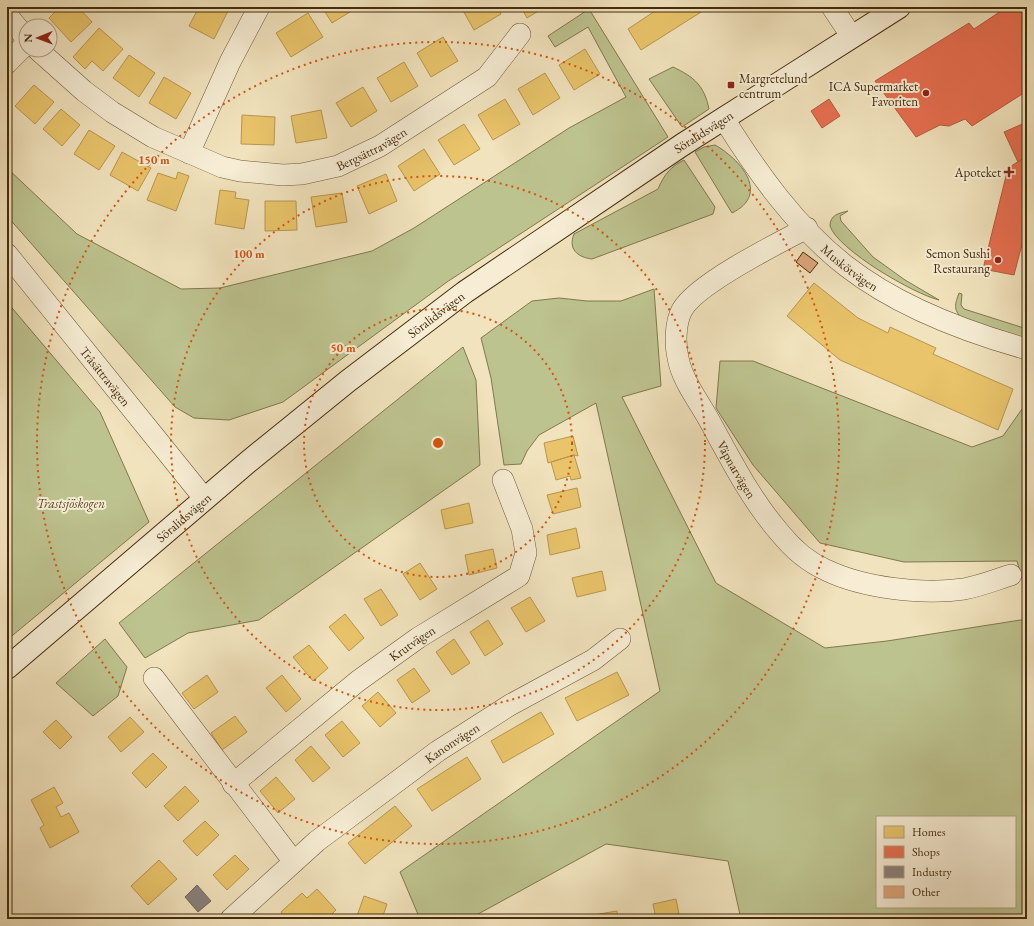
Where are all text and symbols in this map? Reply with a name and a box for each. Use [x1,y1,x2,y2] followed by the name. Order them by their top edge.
[18,18,58,58] north arrow
[21,34,35,43] text: N
[739,70,808,102] place label: Margretelund centrum
[829,78,918,110] place label: ICA Supermarket Favoriten
[726,80,736,90] marker: Margretelund centrum
[921,88,931,98] marker: ICA Supermarket Favoriten
[670,106,736,157] street label: Söralidsvägen
[333,123,410,174] street label: Bergsättravägen
[138,152,170,168] text: 150 m
[953,164,1001,181] place label: Apoteket
[1004,167,1014,177] marker: Apoteket
[818,240,882,295] street label: Muskötvägen
[926,245,990,277] place label: Semon Sushi Restaurang
[233,246,265,262] text: 100 m
[993,255,1003,265] marker: Semon Sushi Restaurang
[404,287,468,341] street label: Söralidsvägen
[330,340,356,356] text: 50 m
[76,343,135,410] street label: Tråsättravägen
[431,436,445,450] centre of rings
[713,438,760,502] street label: Väpnarvägen
[152,489,215,546] street label: Söralidsvägen
[37,495,105,512] park label: Trastsjöskogen
[385,621,438,665] street label: Krutvägen
[421,718,482,767] street label: Kanonvägen
[876,816,1016,908] legend
[912,824,946,840] text: Homes
[912,844,940,860] text: Shops
[912,864,952,880] text: Industry
[912,884,940,900] text: Other

